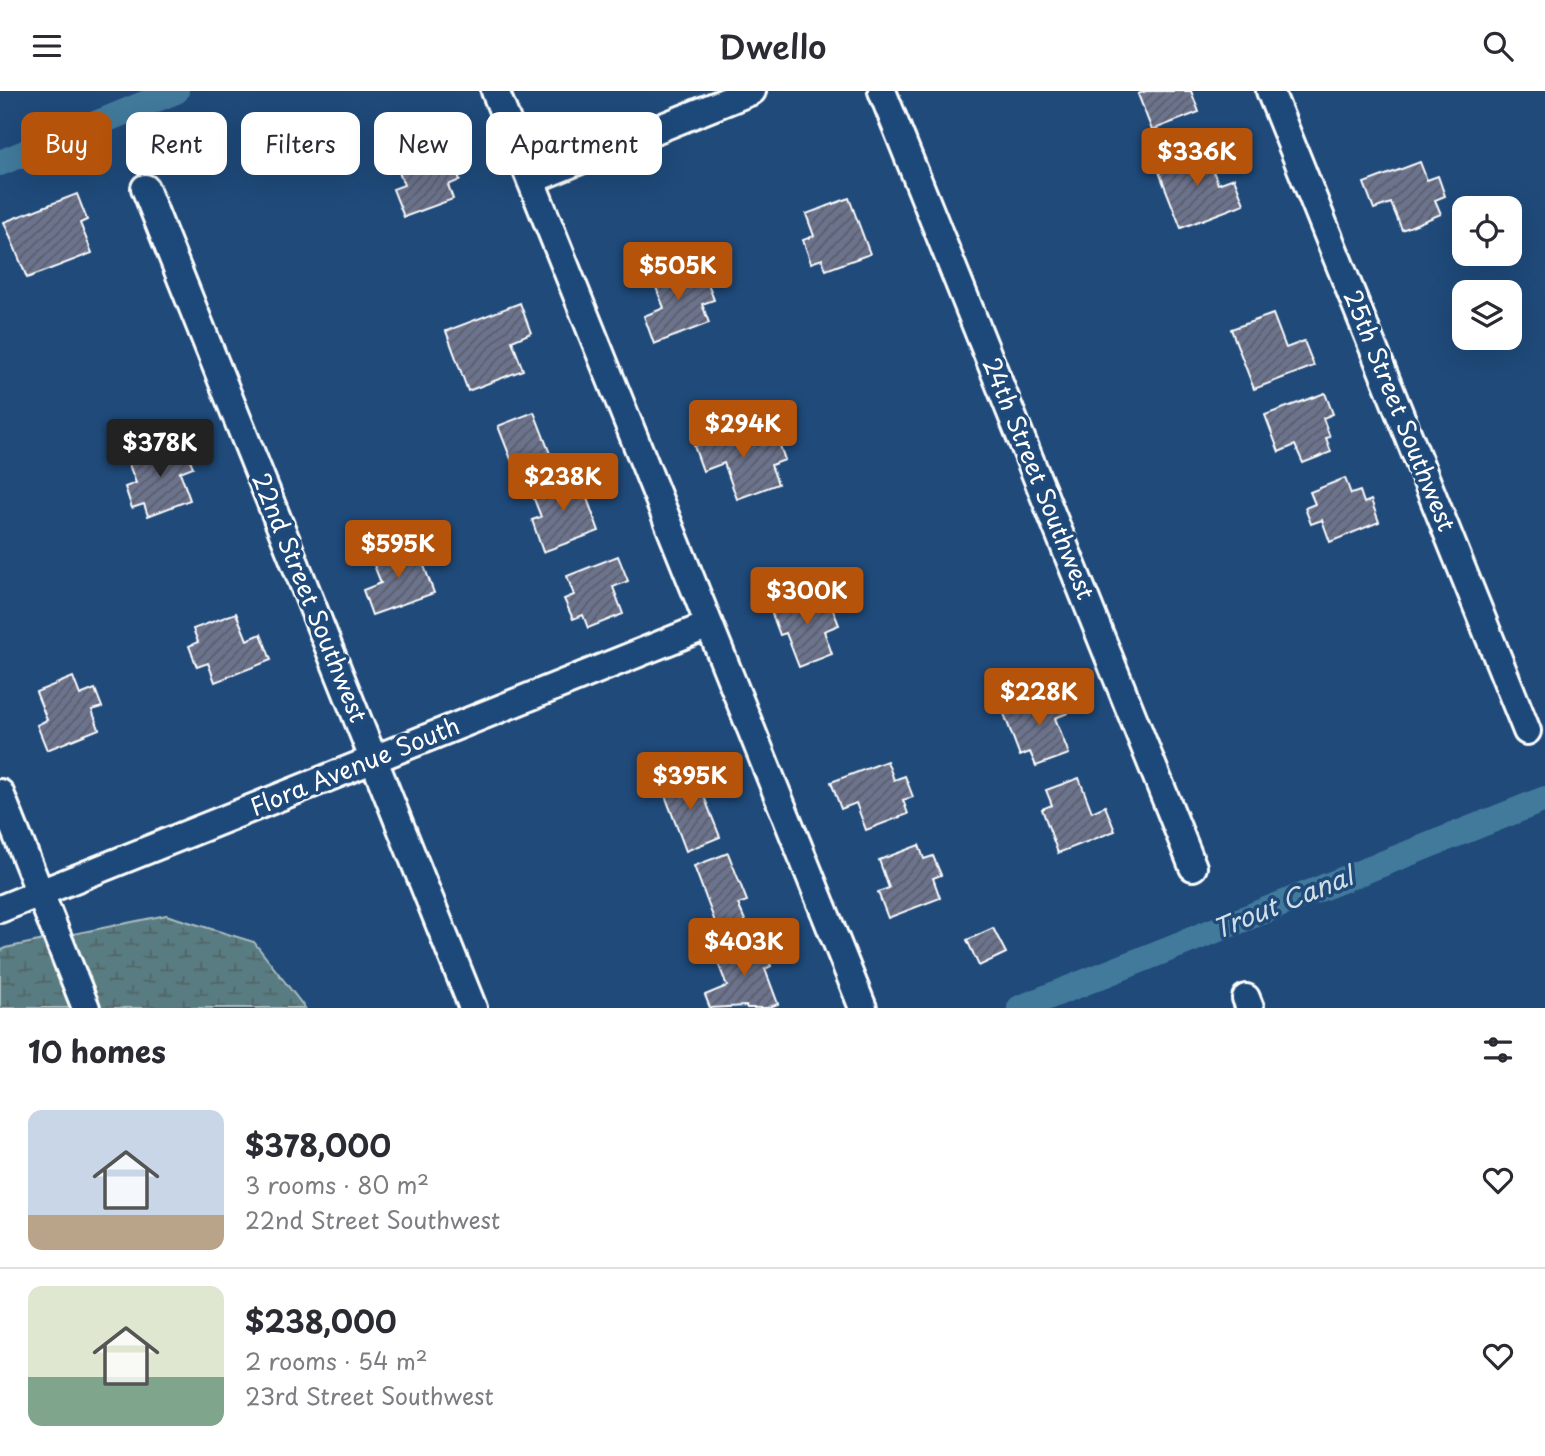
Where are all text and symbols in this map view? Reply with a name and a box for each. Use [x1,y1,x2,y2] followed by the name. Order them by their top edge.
[718,22,827,70] text: Dwello
[28,27,66,65] icon: menu
[1479,27,1517,65] icon: search
[21,112,112,175] chip: Buy
[126,112,227,175] chip: Rent
[241,112,360,175] chip: Filters
[374,112,472,175] chip: New
[486,112,662,175] chip: Apartment
[1148,129,1246,188] pin: $336K
[1157,133,1237,168] text: $336K
[1452,196,1522,350] map controls
[1452,196,1522,266] button: locate
[629,243,727,302] pin: $505K
[639,247,717,282] text: $505K
[1452,280,1522,350] button: layers
[1336,284,1466,536] street label: 25th Street Southwest
[975,352,1105,605] street label: 24th Street Southwest
[694,401,792,460] pin: $294K
[705,405,781,440] text: $294K
[111,419,209,479] pin: $378K
[123,424,197,459] text: $378K
[514,453,612,513] pin: $238K
[524,458,602,493] text: $238K
[244,467,377,727] street label: 22nd Street Southwest
[349,521,447,580] pin: $595K
[361,525,435,560] text: $595K
[758,567,856,627] pin: $300K
[766,572,848,607] text: $300K
[990,669,1088,728] pin: $228K
[1000,673,1078,708] text: $228K
[244,707,464,824] street label: Flora Avenue South
[641,753,739,812] pin: $395K
[653,757,727,792] text: $395K
[1206,854,1362,948] water label: Trout Canal
[695,919,793,978] pin: $403K
[704,923,784,958] text: $403K
[28,1028,166,1073] text: 10 homes
[1479,1031,1517,1069] icon: filters
[245,1122,391,1167] text: $378,000
[84,1138,168,1222] icon: home
[1479,1161,1517,1199] icon: heart
[245,1167,429,1202] text: 3 rooms · 80 m²
[245,1202,500,1237] text: 22nd Street Southwest
[245,1298,397,1343] text: $238,000
[84,1314,168,1398] icon: home
[1479,1337,1517,1375] icon: heart
[245,1343,428,1378] text: 2 rooms · 54 m²
[245,1378,494,1413] text: 23rd Street Southwest

